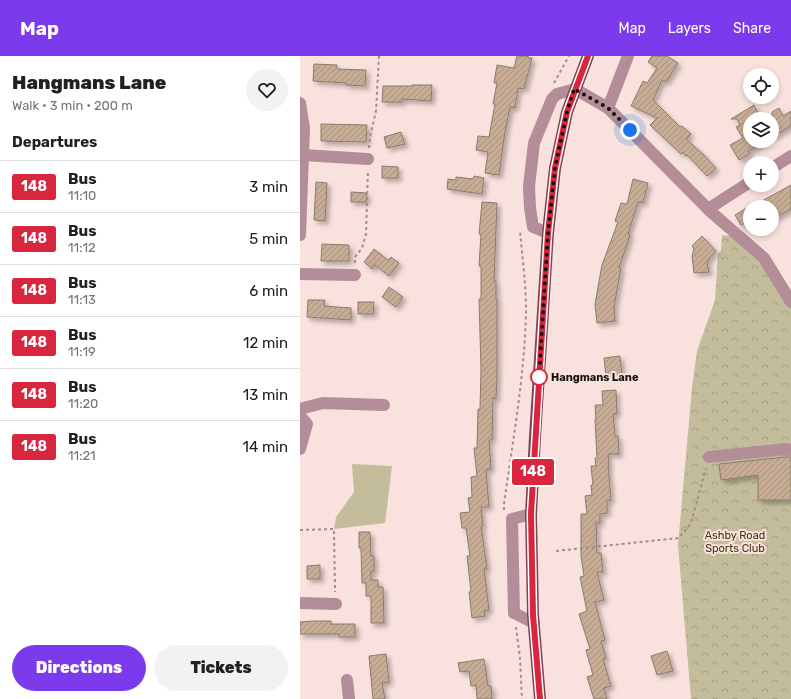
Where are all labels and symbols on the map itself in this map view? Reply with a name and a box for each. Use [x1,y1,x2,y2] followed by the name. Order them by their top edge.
[620,120,640,140] your location
[530,368,548,386] marker: Hangmans Lane
[551,371,639,384] place label: Hangmans Lane
[510,459,556,485] line badge: 148
[705,529,765,555] park label: Ashby Road Sports Club

